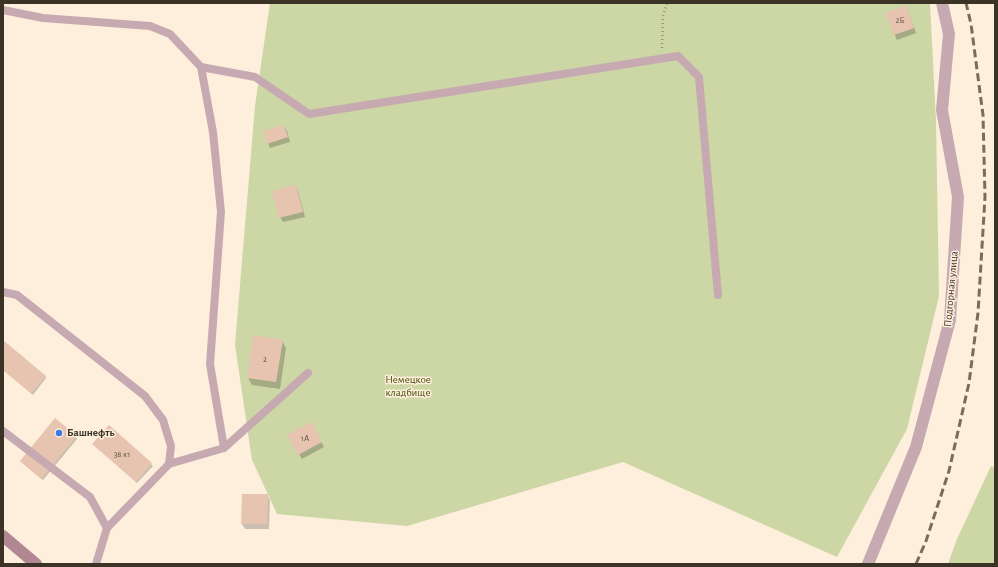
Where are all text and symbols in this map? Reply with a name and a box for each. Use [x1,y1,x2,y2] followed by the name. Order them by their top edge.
[895,15,905,25] house number: 2Б
[941,251,961,327] street label: Подгорная улица
[263,354,267,364] house number: 2
[385,373,431,399] park label: Немецкое кладбище
[67,426,115,440] place label: Башнефть
[54,428,64,438] marker: Башнефть
[301,433,309,443] house number: 1А
[114,449,130,459] house number: 38 к1

